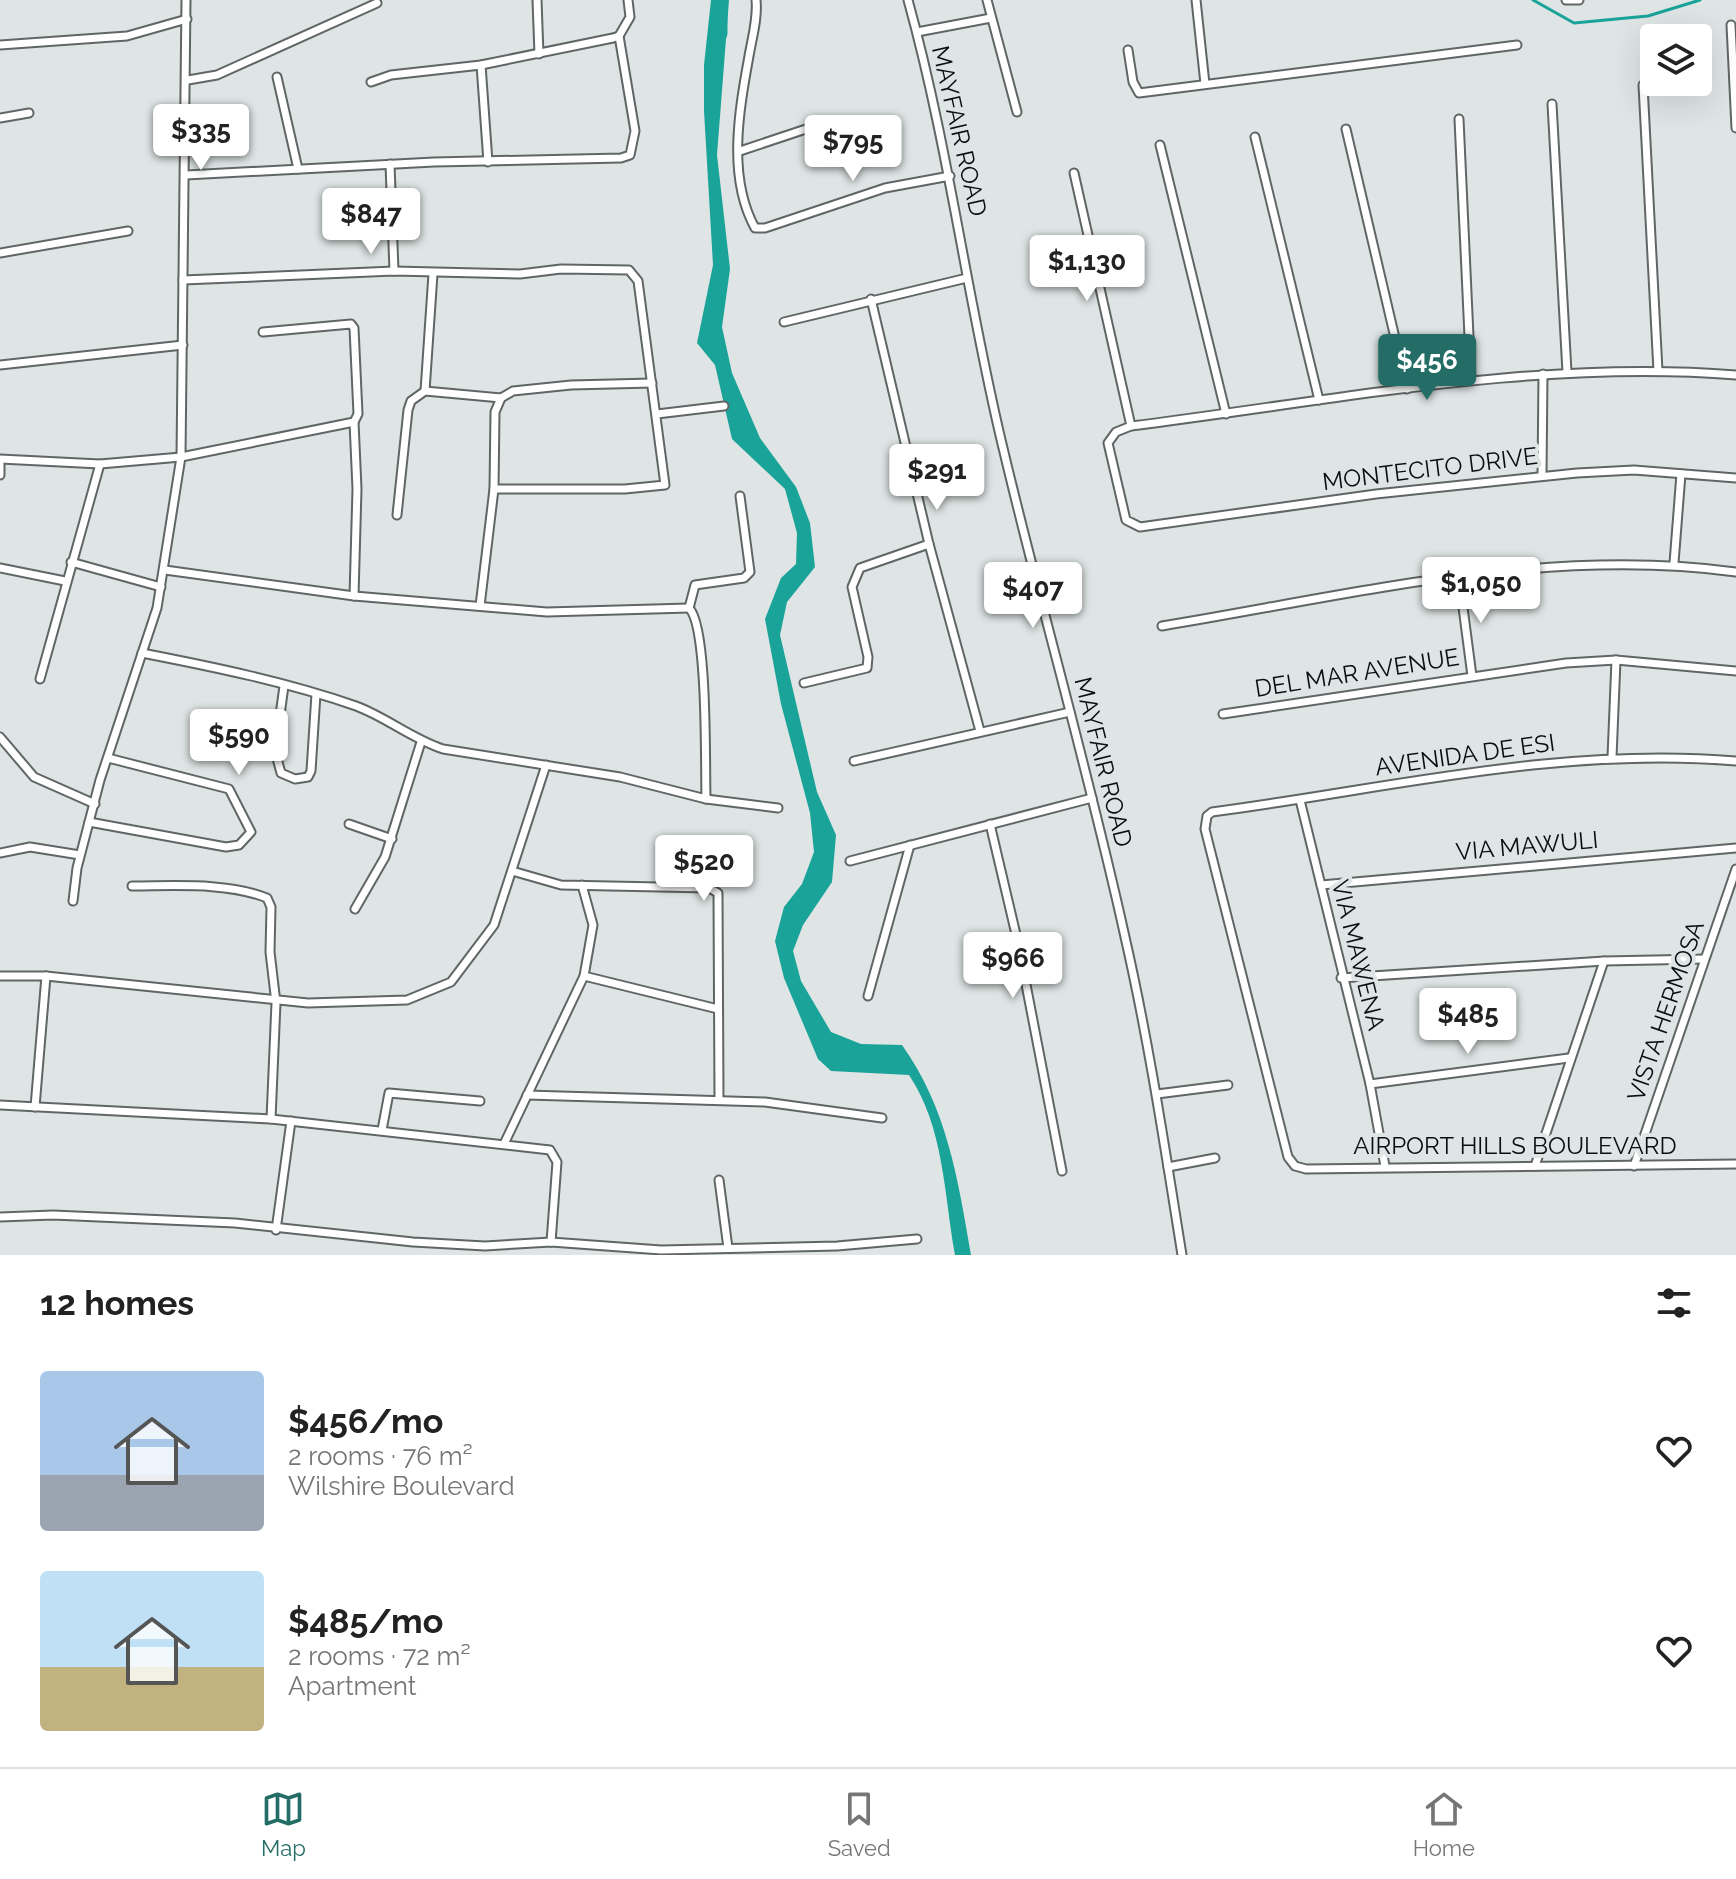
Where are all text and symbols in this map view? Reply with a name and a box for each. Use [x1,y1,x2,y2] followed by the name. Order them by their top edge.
[1640,24,1712,96] map controls
[1640,24,1712,96] button: layers
[926,43,993,219] street label: MAYFAIR ROAD
[154,104,248,172] pin: $335
[171,115,231,145] text: $335
[806,115,900,183] pin: $795
[823,126,883,156] text: $795
[324,188,418,256] pin: $847
[340,199,402,229] text: $847
[1022,235,1152,303] pin: $1,130
[1048,246,1126,276] text: $1,130
[1380,334,1474,402] pin: $456
[1396,345,1458,375] text: $456
[1321,441,1539,496] street label: MONTECITO DRIVE
[890,444,984,512] pin: $291
[907,455,967,485] text: $291
[1416,557,1546,625] pin: $1,050
[986,562,1080,630] pin: $407
[1440,568,1522,598] text: $1,050
[1002,573,1064,603] text: $407
[1253,642,1461,703] street label: DEL MAR AVENUE
[1068,674,1139,850] street label: MAYFAIR ROAD
[192,709,286,777] pin: $590
[208,720,270,750] text: $590
[1373,728,1557,781] street label: AVENIDA DE ESI
[1455,825,1599,866] street label: VIA MAWULI
[657,835,751,903] pin: $520
[673,846,735,876] text: $520
[1326,877,1391,1033] street label: VIA MAWENA
[1621,917,1710,1105] street label: VISTA HERMOSA
[966,932,1060,1000] pin: $966
[981,943,1045,973] text: $966
[1421,988,1515,1056] pin: $485
[1437,999,1499,1029] text: $485
[1353,1131,1677,1160] street label: AIRPORT HILLS BOULEVARD
[1652,1281,1696,1325] icon: filters
[40,1283,194,1323] text: 12 homes
[288,1401,443,1441] text: $456/mo
[104,1403,200,1499] icon: home
[1652,1429,1696,1473] icon: heart
[288,1441,473,1471] text: 2 rooms · 76 m²
[288,1471,515,1501] text: Wilshire Boulevard
[288,1601,443,1641] text: $485/mo
[104,1603,200,1699] icon: home
[1652,1629,1696,1673] icon: heart
[288,1641,471,1671] text: 2 rooms · 72 m²
[288,1671,417,1701] text: Apartment
[261,1787,306,1861] tab: Map
[828,1787,891,1861] tab: Saved
[1413,1787,1475,1861] tab: Home

